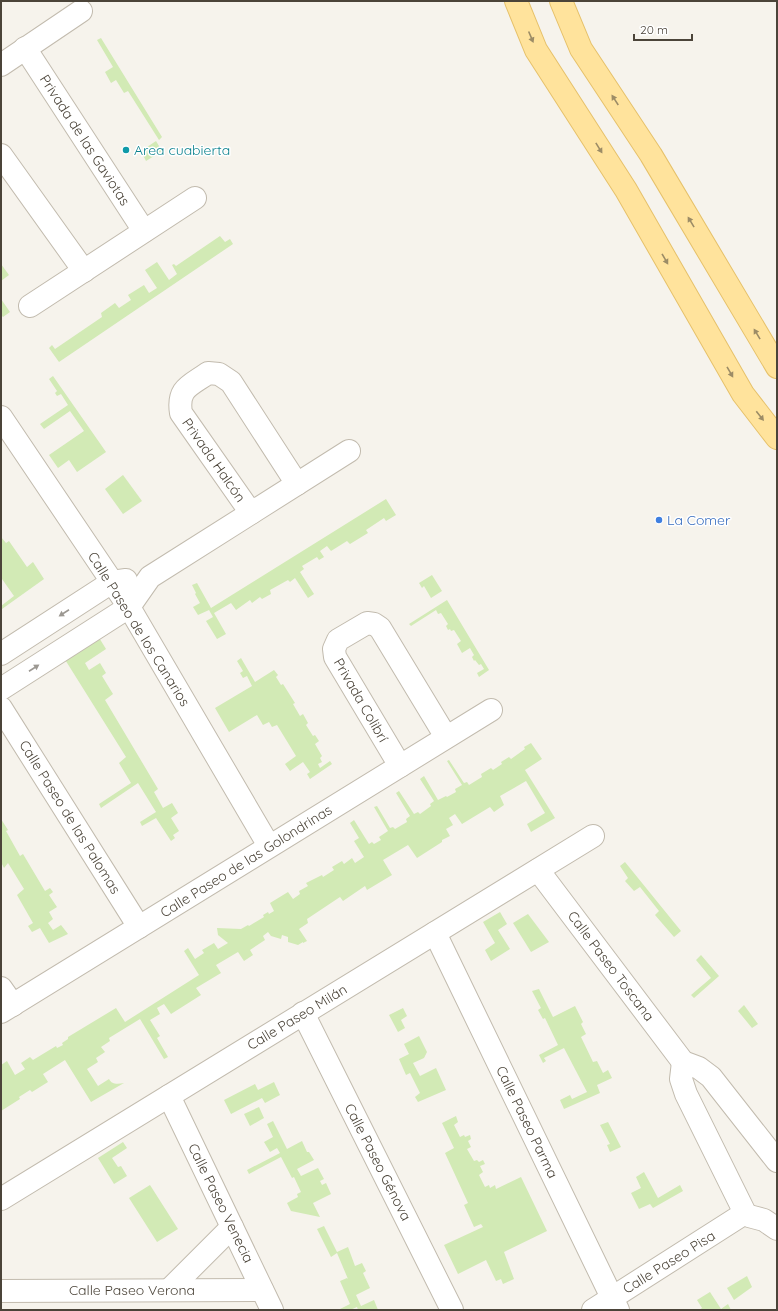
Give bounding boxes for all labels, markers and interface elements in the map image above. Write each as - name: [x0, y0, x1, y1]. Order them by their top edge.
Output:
- scale bar: [634, 16, 692, 42]
- text: 20 m: [640, 22, 668, 37]
- one-way arrow: [528, 31, 534, 42]
- street label: Privada de las Gaviotas: [36, 71, 134, 209]
- one-way arrow: [611, 95, 619, 105]
- place label: Area cuabierta: [134, 141, 230, 159]
- one-way arrow: [595, 143, 603, 153]
- marker: Area cuabierta: [121, 145, 131, 155]
- one-way arrow: [687, 216, 694, 228]
- one-way arrow: [662, 253, 669, 265]
- one-way arrow: [754, 328, 761, 340]
- one-way arrow: [727, 366, 734, 378]
- one-way arrow: [755, 411, 764, 422]
- street label: Privada Halcón: [178, 414, 250, 506]
- place label: La Comer: [667, 511, 731, 529]
- marker: La Comer: [654, 515, 664, 525]
- street label: Calle Paseo de los Canarios: [84, 548, 194, 710]
- one-way arrow: [59, 609, 69, 617]
- street label: Privada Colibrí: [330, 655, 392, 745]
- one-way arrow: [29, 664, 39, 672]
- street label: Calle Paseo de las Palomas: [15, 737, 125, 897]
- street label: Calle Paseo de las Golondrinas: [157, 801, 335, 921]
- street label: Calle Paseo Toscana: [564, 907, 658, 1025]
- street label: Calle Paseo Milán: [244, 980, 350, 1054]
- street label: Calle Paseo Parma: [492, 1063, 562, 1181]
- street label: Calle Paseo Génova: [341, 1100, 415, 1224]
- street label: Calle Paseo Venecia: [184, 1140, 258, 1266]
- street label: Calle Paseo Pisa: [619, 1226, 719, 1298]
- street label: Calle Paseo Verona: [69, 1281, 195, 1299]

